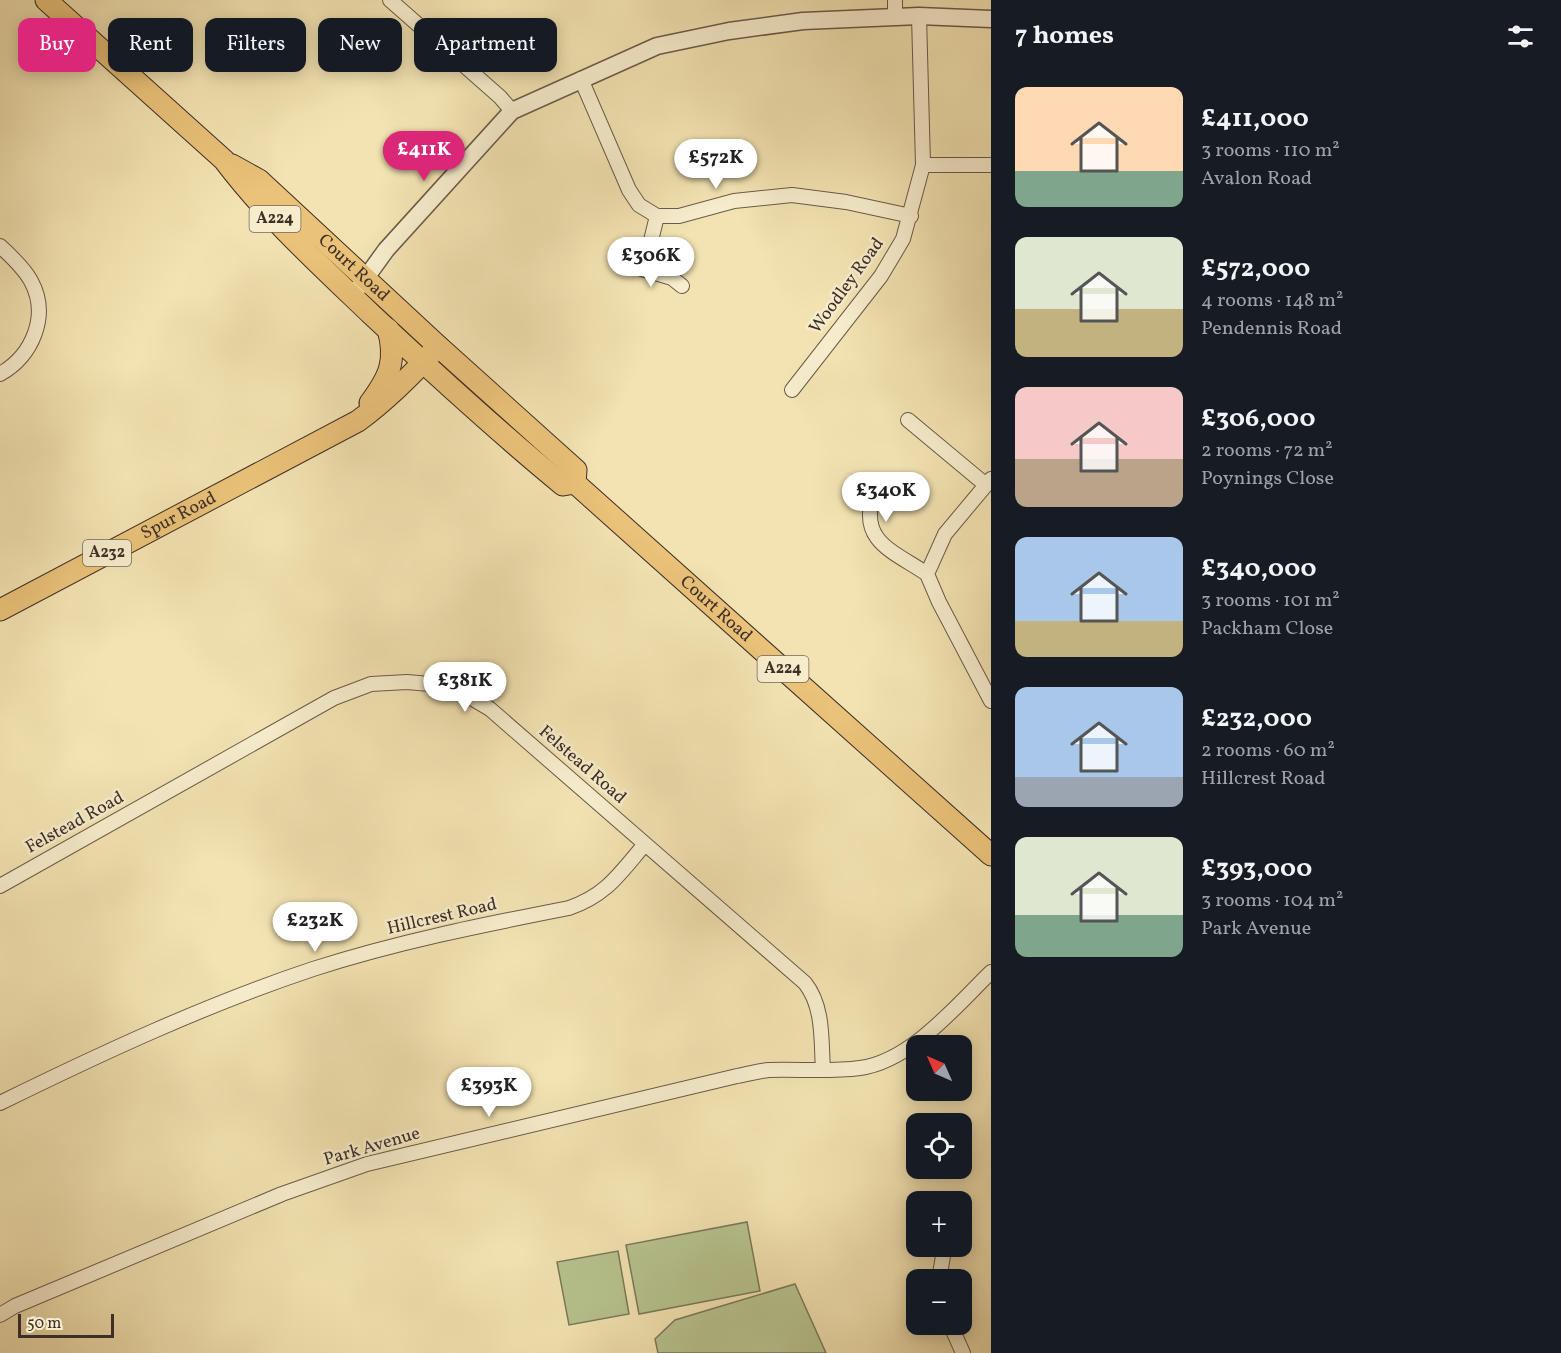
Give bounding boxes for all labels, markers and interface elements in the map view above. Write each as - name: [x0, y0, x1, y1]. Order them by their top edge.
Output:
- chip: Buy: [18, 18, 96, 72]
- chip: Rent: [108, 18, 193, 72]
- chip: Filters: [205, 18, 306, 72]
- chip: New: [318, 18, 402, 72]
- chip: Apartment: [414, 18, 557, 72]
- text: 7 homes: [1015, 18, 1114, 54]
- icon: filters: [1504, 20, 1537, 53]
- text: £411,000: [1201, 101, 1309, 137]
- icon: home: [1063, 111, 1135, 183]
- pin: £411K: [382, 131, 466, 182]
- text: £411K: [397, 136, 451, 164]
- text: 3 rooms · 110 m²: [1201, 137, 1340, 165]
- pin: £572K: [674, 139, 758, 190]
- text: £572K: [688, 144, 744, 172]
- text: Avalon Road: [1201, 165, 1312, 193]
- road number: A224: [250, 206, 300, 232]
- street label: Court Road: [312, 228, 395, 307]
- street label: Woodley Road: [804, 233, 890, 339]
- pin: £306K: [609, 237, 693, 288]
- text: £306K: [621, 242, 681, 270]
- text: £572,000: [1201, 251, 1310, 287]
- icon: home: [1063, 261, 1135, 333]
- text: 4 rooms · 148 m²: [1201, 287, 1343, 315]
- text: Pendennis Road: [1201, 315, 1342, 343]
- text: £306,000: [1201, 401, 1315, 437]
- icon: home: [1063, 411, 1135, 483]
- text: 2 rooms · 72 m²: [1201, 437, 1333, 465]
- text: Poynings Close: [1201, 465, 1334, 493]
- pin: £340K: [844, 472, 928, 523]
- text: £340K: [856, 477, 916, 505]
- street label: Spur Road: [136, 485, 221, 546]
- road number: A232: [83, 540, 131, 566]
- text: £340,000: [1201, 551, 1317, 587]
- icon: home: [1063, 561, 1135, 633]
- street label: Court Road: [674, 570, 758, 648]
- text: 3 rooms · 101 m²: [1201, 587, 1340, 615]
- text: Packham Close: [1201, 615, 1333, 643]
- road number: A224: [758, 656, 808, 682]
- pin: £381K: [423, 662, 507, 713]
- text: £381K: [437, 667, 493, 695]
- text: £232,000: [1201, 701, 1312, 737]
- icon: home: [1063, 711, 1135, 783]
- street label: Felstead Road: [533, 720, 631, 810]
- text: 2 rooms · 60 m²: [1201, 737, 1335, 765]
- text: Hillcrest Road: [1201, 765, 1326, 793]
- street label: Felstead Road: [21, 786, 129, 860]
- text: £393,000: [1201, 851, 1312, 887]
- icon: home: [1063, 861, 1135, 933]
- text: 3 rooms · 104 m²: [1201, 887, 1343, 915]
- street label: Hillcrest Road: [385, 892, 499, 942]
- pin: £232K: [273, 902, 357, 953]
- text: £232K: [287, 907, 343, 935]
- text: Park Avenue: [1201, 915, 1311, 943]
- north arrow: [906, 1035, 972, 1101]
- map controls: [906, 1035, 972, 1335]
- pin: £393K: [447, 1067, 531, 1118]
- text: £393K: [461, 1072, 517, 1100]
- button: locate: [906, 1113, 972, 1179]
- street label: Park Avenue: [321, 1121, 423, 1173]
- button: +: [906, 1191, 972, 1257]
- button: −: [906, 1269, 972, 1335]
- scale bar: [18, 1311, 114, 1338]
- text: 50 m: [27, 1313, 61, 1335]

